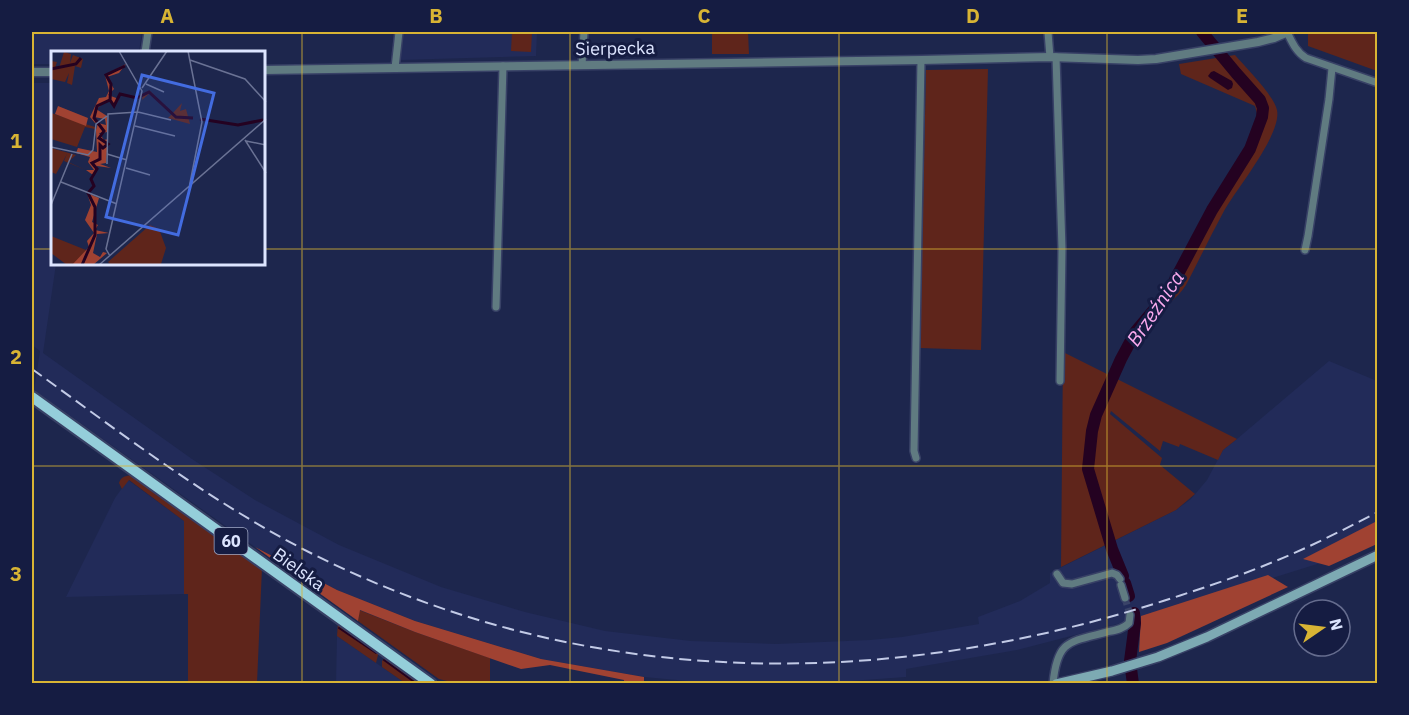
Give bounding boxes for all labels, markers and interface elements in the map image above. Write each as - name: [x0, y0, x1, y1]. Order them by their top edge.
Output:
- text: A: [160, 2, 174, 29]
- text: B: [429, 2, 443, 29]
- text: C: [697, 2, 711, 29]
- text: D: [966, 2, 980, 29]
- text: E: [1236, 2, 1248, 29]
- street label: Sierpecka: [575, 36, 655, 60]
- inset map: [51, 51, 266, 266]
- text: 1: [10, 127, 22, 154]
- water label: Brzeźnica: [1120, 265, 1190, 351]
- text: 2: [10, 343, 22, 370]
- road number: 60: [214, 528, 248, 554]
- street label: Bielska: [268, 542, 330, 596]
- text: 3: [10, 560, 22, 587]
- north arrow: [1292, 598, 1352, 658]
- text: N: [1325, 616, 1348, 632]

